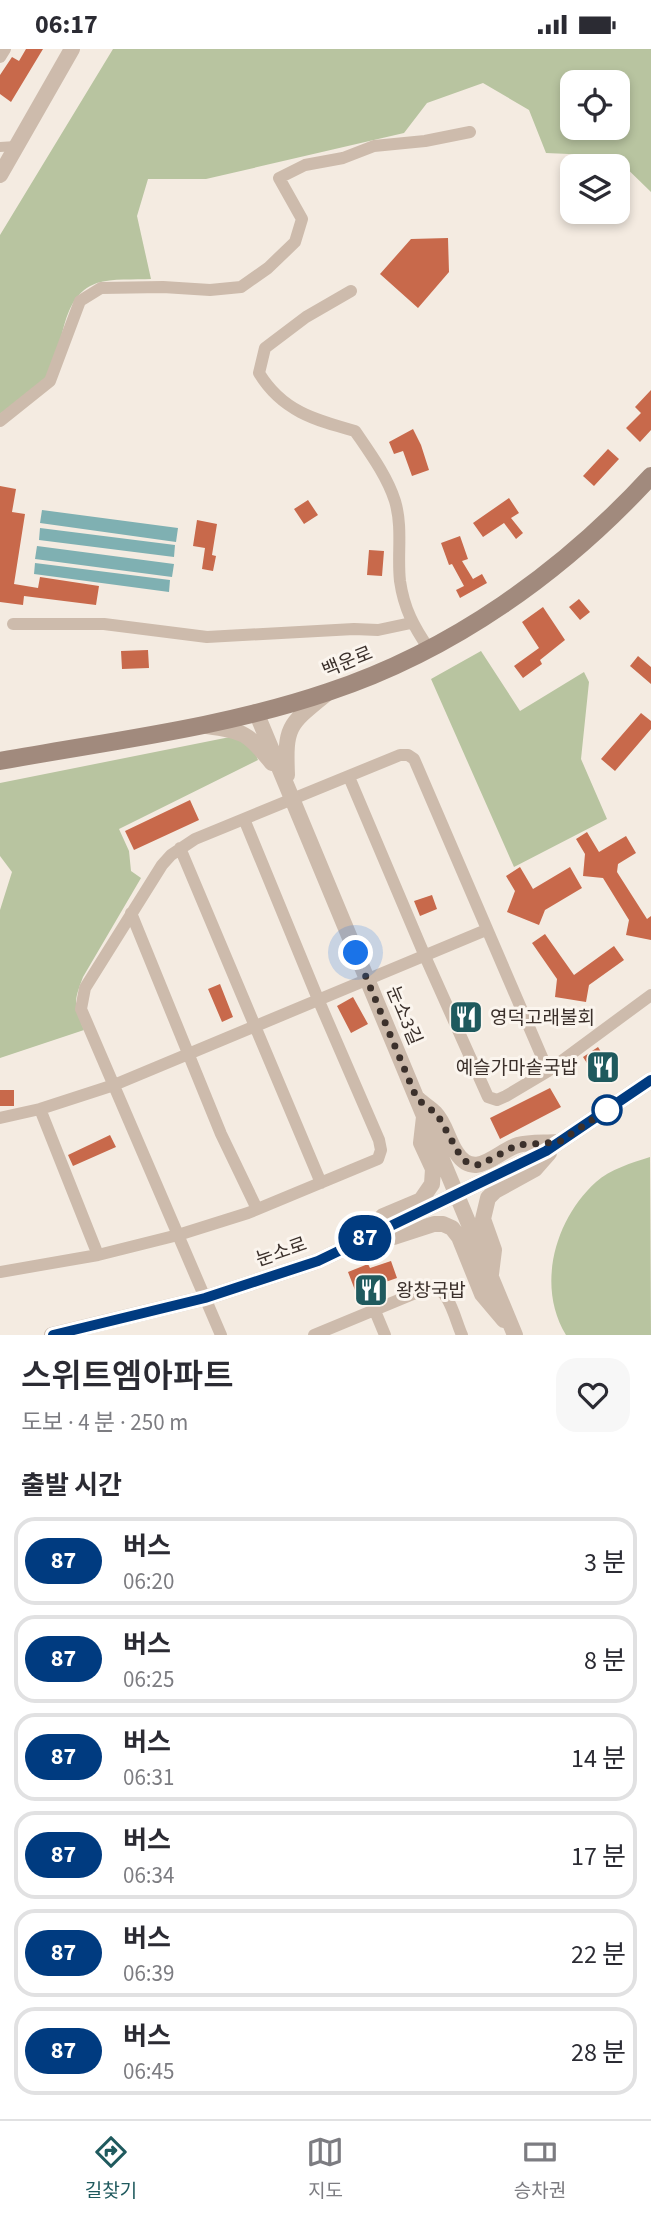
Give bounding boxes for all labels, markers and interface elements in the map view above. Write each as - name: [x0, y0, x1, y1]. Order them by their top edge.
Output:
- text: 06:17: [35, 6, 98, 43]
- map controls: [560, 70, 630, 224]
- button: locate: [560, 70, 630, 140]
- button: layers: [560, 154, 630, 224]
- street label: 백운로: [318, 640, 377, 685]
- your location: [338, 935, 373, 970]
- street label: 눈소3길: [379, 982, 428, 1049]
- restaurant icon: 영덕고래불회: [447, 998, 485, 1036]
- place label: 영덕고래불회: [490, 1005, 595, 1032]
- restaurant icon: 예슬가마솥국밥: [584, 1048, 622, 1086]
- place label: 예슬가마솥국밥: [456, 1055, 578, 1082]
- unlabelled marker: [592, 1095, 622, 1125]
- line badge: 87: [334, 1215, 396, 1261]
- text: 87: [352, 1220, 378, 1255]
- street label: 눈소로: [252, 1231, 311, 1274]
- restaurant icon: 왕창국밥: [352, 1271, 390, 1309]
- place label: 왕창국밥: [396, 1278, 466, 1305]
- text: 스위트엠아파트: [21, 1353, 234, 1400]
- button: heart: [556, 1358, 630, 1432]
- text: 도보 · 4 분 · 250 m: [21, 1406, 188, 1439]
- text: 출발 시간: [21, 1467, 122, 1504]
- text: 버스: [123, 1528, 171, 1565]
- text: 87: [51, 1543, 76, 1578]
- text: 3 분: [584, 1544, 626, 1581]
- text: 06:20: [123, 1565, 174, 1598]
- text: 버스: [123, 1626, 171, 1663]
- text: 87: [51, 1641, 76, 1676]
- text: 8 분: [584, 1642, 626, 1679]
- text: 06:25: [123, 1663, 174, 1696]
- text: 버스: [123, 1724, 171, 1761]
- text: 87: [51, 1739, 76, 1774]
- text: 14 분: [571, 1740, 626, 1777]
- text: 06:31: [123, 1761, 174, 1794]
- text: 버스: [123, 1822, 171, 1859]
- text: 87: [51, 1837, 76, 1872]
- text: 17 분: [571, 1838, 626, 1875]
- text: 06:34: [123, 1859, 174, 1892]
- text: 버스: [123, 1920, 171, 1957]
- text: 87: [51, 1935, 76, 1970]
- text: 22 분: [571, 1936, 626, 1973]
- text: 06:39: [123, 1957, 174, 1990]
- text: 버스: [123, 2018, 171, 2055]
- text: 87: [51, 2033, 76, 2068]
- text: 28 분: [571, 2034, 626, 2071]
- text: 06:45: [123, 2055, 174, 2088]
- tab: 길찾기: [85, 2133, 137, 2205]
- tab: 지도: [306, 2133, 344, 2205]
- tab: 승차권: [514, 2133, 566, 2205]

